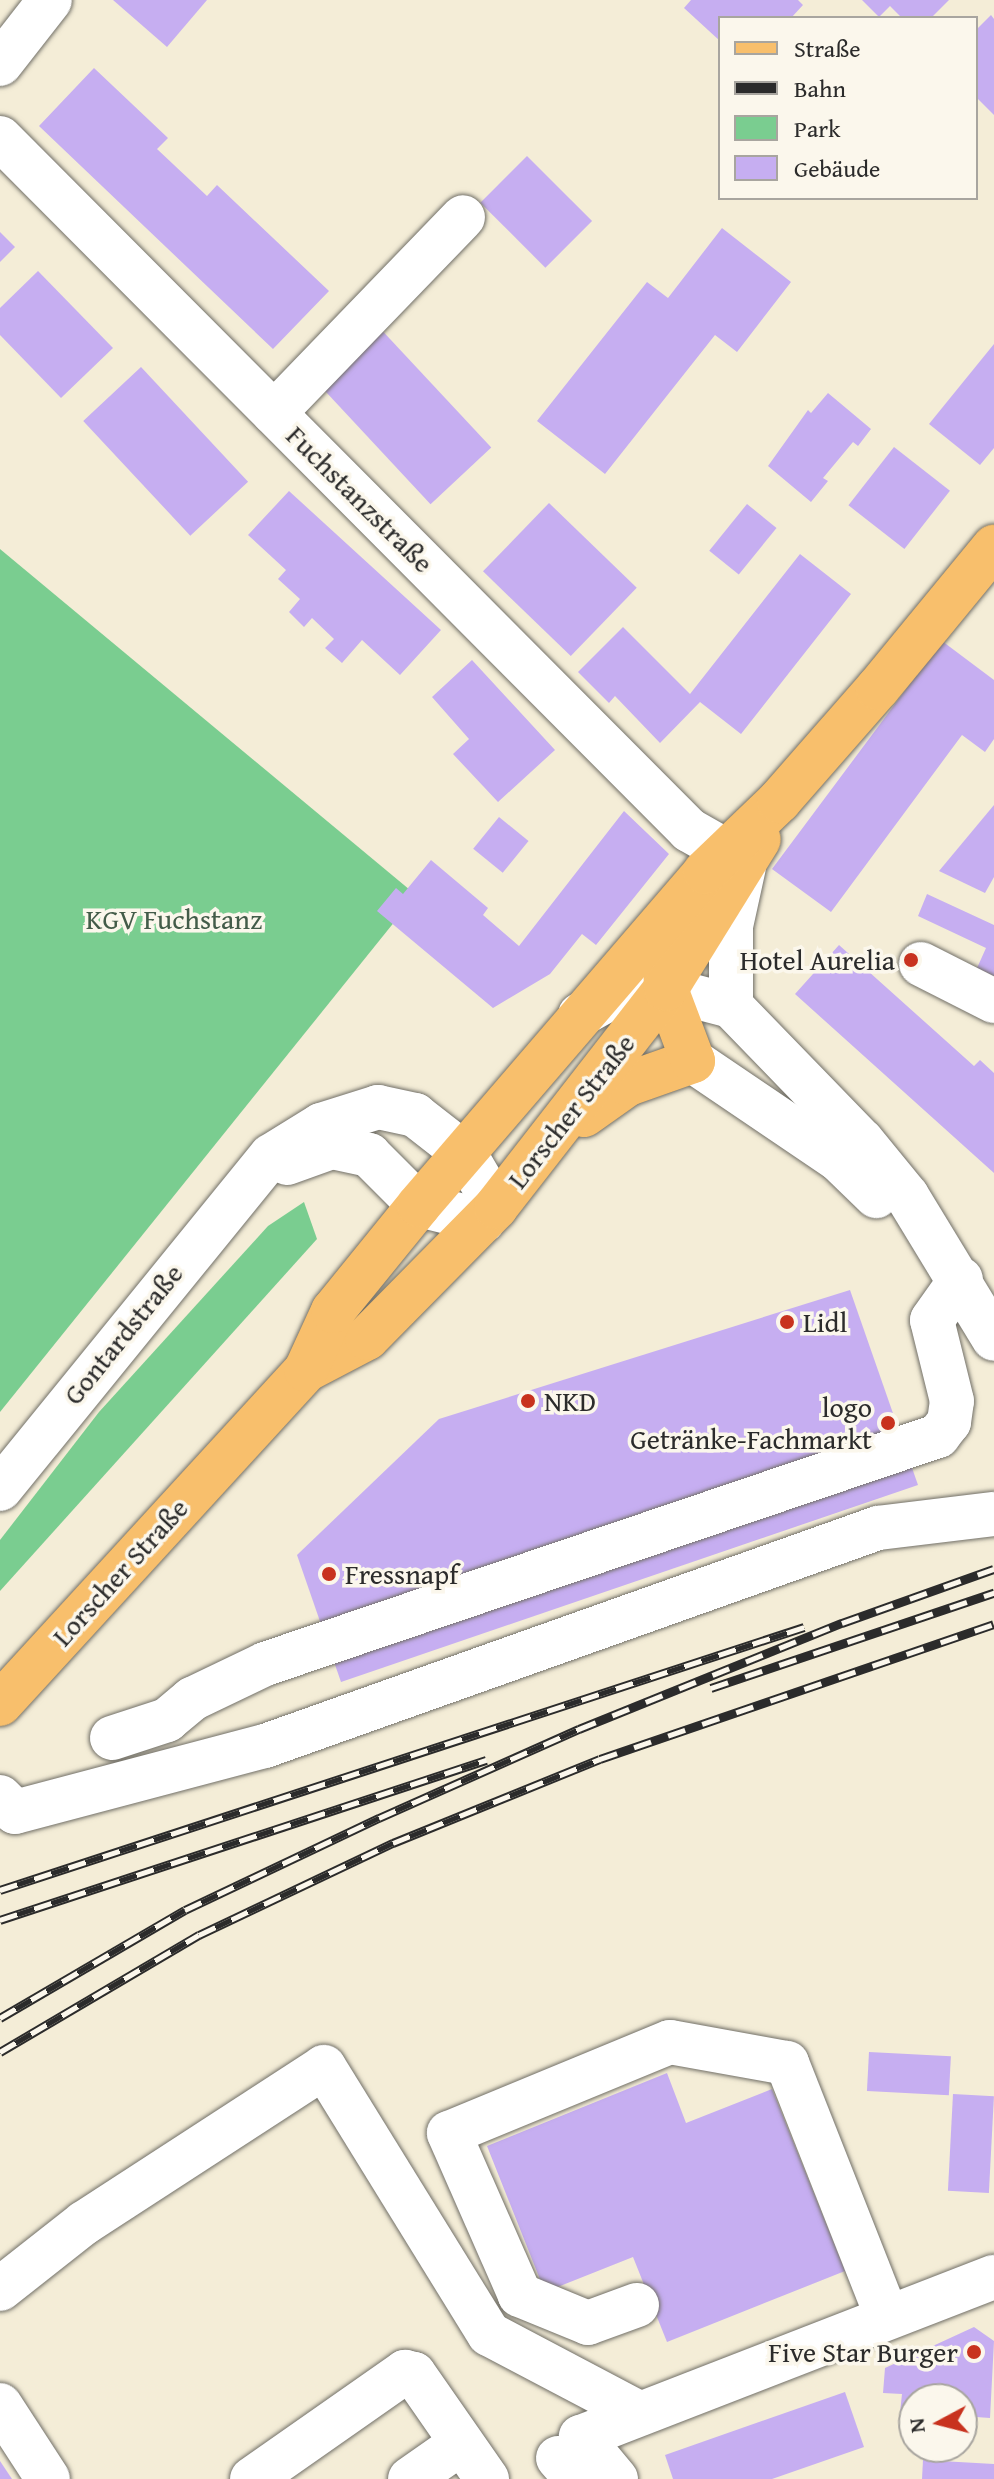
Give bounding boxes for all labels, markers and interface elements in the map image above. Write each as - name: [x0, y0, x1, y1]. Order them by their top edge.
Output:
- legend: [718, 16, 978, 200]
- text: Straße: [794, 31, 861, 66]
- text: Bahn: [794, 71, 846, 106]
- text: Park: [794, 111, 840, 146]
- text: Gebäude: [794, 151, 880, 186]
- street label: Fuchstanzstraße: [280, 419, 440, 579]
- park label: KGV Fuchstanz: [86, 902, 262, 936]
- place label: Hotel Aurelia: [740, 943, 895, 977]
- marker: Hotel Aurelia: [902, 951, 920, 969]
- street label: Lorscher Straße: [500, 1027, 642, 1195]
- street label: Gontardstraße: [56, 1257, 190, 1411]
- place label: Lidl: [803, 1305, 847, 1339]
- marker: Lidl: [778, 1313, 796, 1331]
- place label: NKD: [544, 1384, 596, 1418]
- place label: logo Getränke-Fachmarkt: [630, 1390, 872, 1456]
- marker: NKD: [519, 1392, 537, 1410]
- marker: logo Getränke-Fachmarkt: [879, 1414, 897, 1432]
- street label: Lorscher Straße: [45, 1491, 195, 1653]
- place label: Fressnapf: [345, 1557, 458, 1591]
- marker: Fressnapf: [320, 1565, 338, 1583]
- place label: Five Star Burger: [768, 2335, 958, 2369]
- marker: Five Star Burger: [965, 2343, 983, 2361]
- north arrow: [898, 2383, 978, 2463]
- text: N: [899, 2416, 933, 2435]

